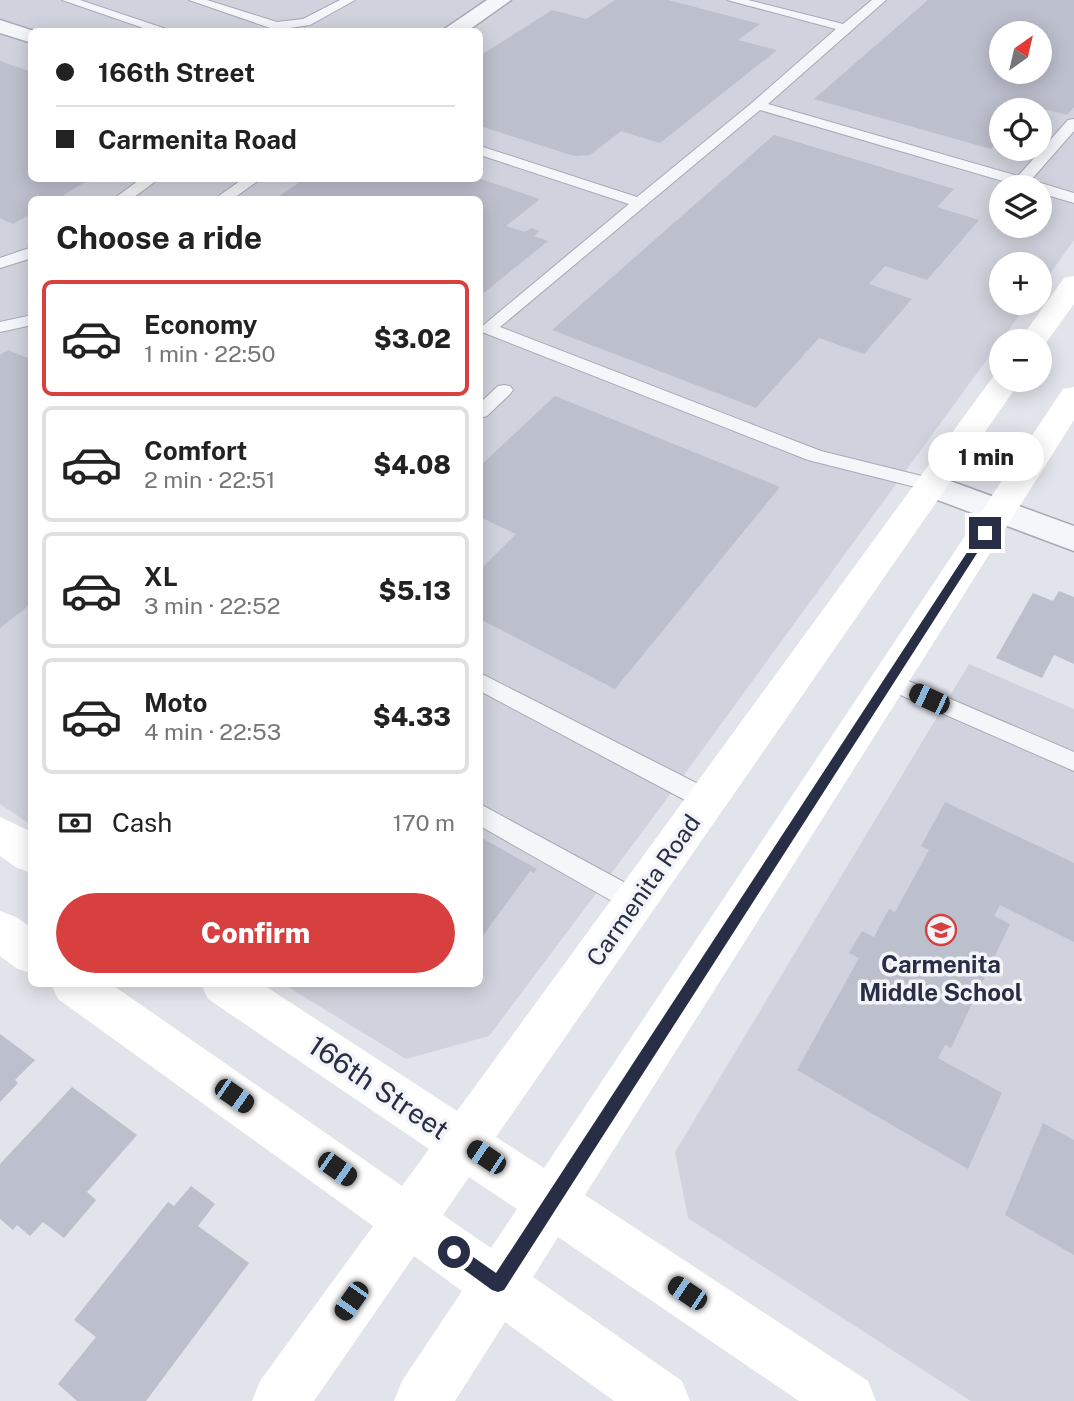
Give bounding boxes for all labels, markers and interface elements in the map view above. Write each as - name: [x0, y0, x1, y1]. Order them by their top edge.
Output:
- north arrow: [989, 21, 1052, 84]
- map controls: [989, 21, 1052, 392]
- text: 166th Street: [98, 57, 255, 88]
- button: locate: [989, 98, 1052, 161]
- text: Carmenita Road: [98, 124, 297, 155]
- button: layers: [989, 175, 1052, 238]
- text: Choose a ride: [56, 219, 262, 256]
- button: +: [989, 252, 1052, 315]
- icon: car: [60, 307, 123, 370]
- text: Economy: [144, 309, 257, 340]
- text: $3.02: [374, 323, 451, 354]
- button: −: [989, 329, 1052, 392]
- text: 1 min · 22:50: [144, 340, 276, 367]
- callout: 1 min: [927, 432, 1043, 480]
- icon: car: [60, 433, 123, 496]
- text: Comfort: [144, 435, 247, 466]
- text: 1 min: [958, 443, 1014, 470]
- text: $4.08: [373, 449, 451, 480]
- text: 2 min · 22:51: [144, 466, 275, 493]
- route end: [969, 517, 1001, 549]
- icon: car: [60, 559, 123, 622]
- text: XL: [144, 561, 178, 592]
- text: $5.13: [378, 575, 451, 606]
- text: 3 min · 22:52: [144, 592, 280, 619]
- car: [906, 681, 953, 717]
- icon: car: [60, 685, 123, 748]
- text: Moto: [144, 687, 207, 718]
- text: $4.33: [373, 701, 451, 732]
- text: 4 min · 22:53: [144, 718, 281, 745]
- icon: cash: [56, 804, 94, 842]
- text: Cash: [112, 807, 172, 838]
- text: 170 m: [393, 809, 455, 836]
- street label: Carmenita Road: [580, 809, 706, 971]
- button: Confirm: [56, 893, 455, 973]
- school or university icon: Carmenita Middle School: [924, 913, 958, 947]
- place label: Carmenita Middle School: [859, 950, 1023, 1006]
- street label: 166th Street: [303, 1028, 455, 1146]
- car: [211, 1075, 258, 1117]
- car: [463, 1137, 510, 1177]
- car: [314, 1148, 361, 1190]
- route start: [438, 1236, 470, 1268]
- car: [664, 1273, 711, 1313]
- car: [331, 1278, 372, 1324]

